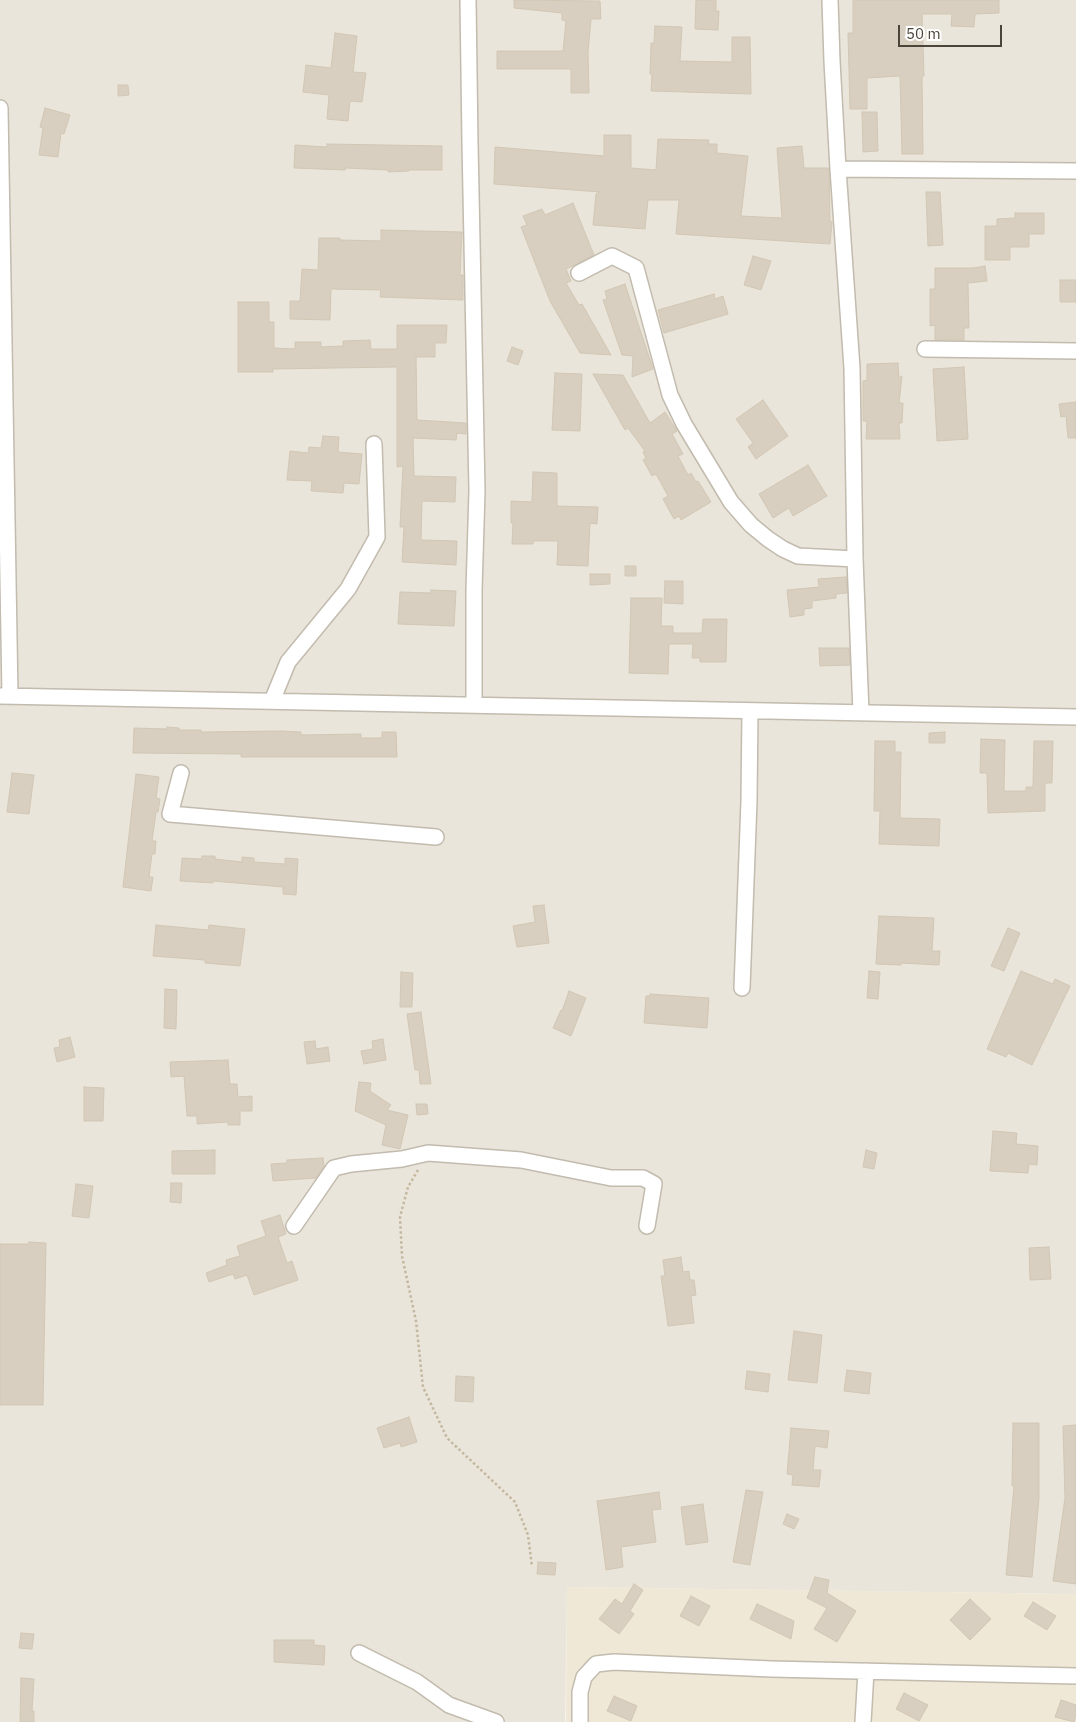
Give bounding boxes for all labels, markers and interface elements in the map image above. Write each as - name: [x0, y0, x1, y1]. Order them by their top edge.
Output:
- scale bar: [901, 15, 1005, 47]
- text: 50 m: [906, 24, 941, 43]

